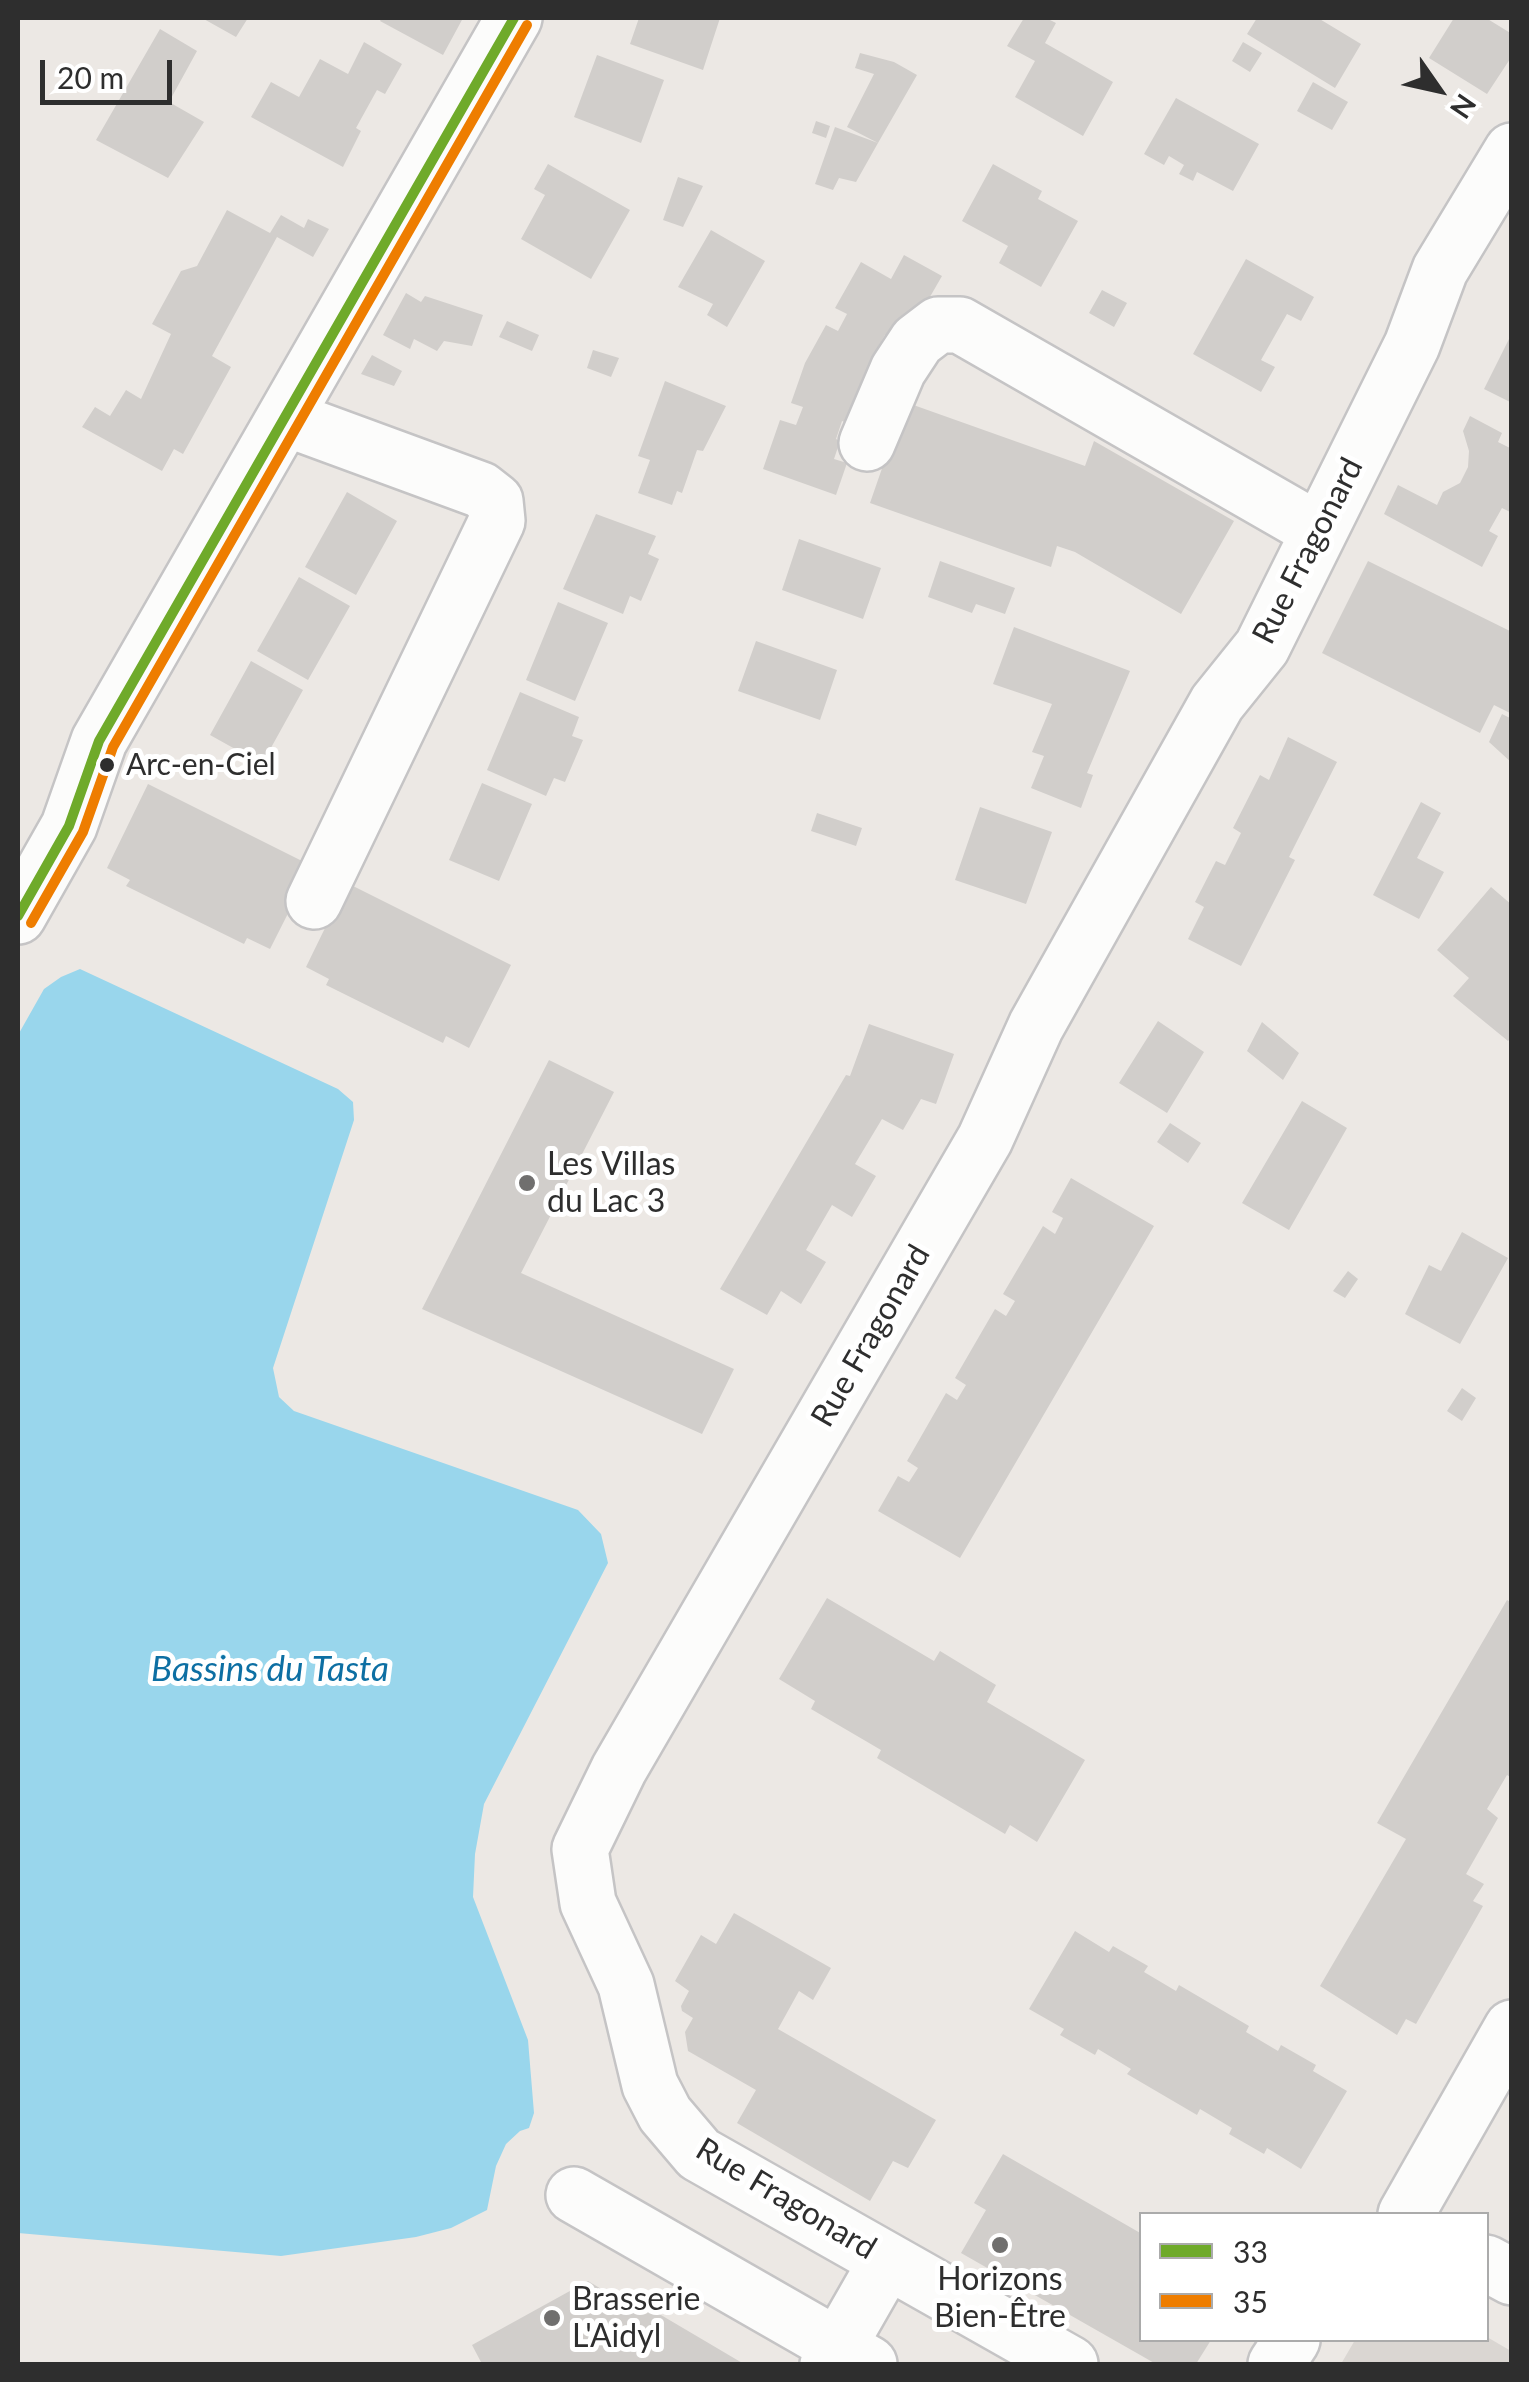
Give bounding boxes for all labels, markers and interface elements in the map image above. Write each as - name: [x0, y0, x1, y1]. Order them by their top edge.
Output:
- scale bar: [45, 40, 178, 102]
- north arrow: [1389, 40, 1489, 140]
- text: 20 m: [57, 59, 124, 95]
- text: N: [1444, 88, 1484, 125]
- street label: Rue Fragonard: [1245, 452, 1371, 650]
- place label: Arc-en-Ciel: [126, 747, 276, 783]
- marker: Arc-en-Ciel: [97, 755, 117, 775]
- place label: Les Villas du Lac 3: [547, 1146, 675, 1221]
- marker: Les Villas du Lac 3: [516, 1172, 538, 1194]
- street label: Rue Fragonard: [803, 1238, 939, 1434]
- water label: Bassins du Tasta: [151, 1649, 389, 1691]
- street label: Rue Fragonard: [689, 2130, 883, 2268]
- legend: [1139, 2212, 1489, 2342]
- text: 33: [1233, 2233, 1268, 2269]
- marker: Horizons Bien-Être: [989, 2234, 1011, 2256]
- place label: Horizons Bien-Être: [934, 2261, 1066, 2336]
- place label: Brasserie L'Aidyl: [572, 2281, 700, 2356]
- text: 35: [1233, 2283, 1268, 2319]
- marker: Brasserie L'Aidyl: [541, 2307, 563, 2329]

